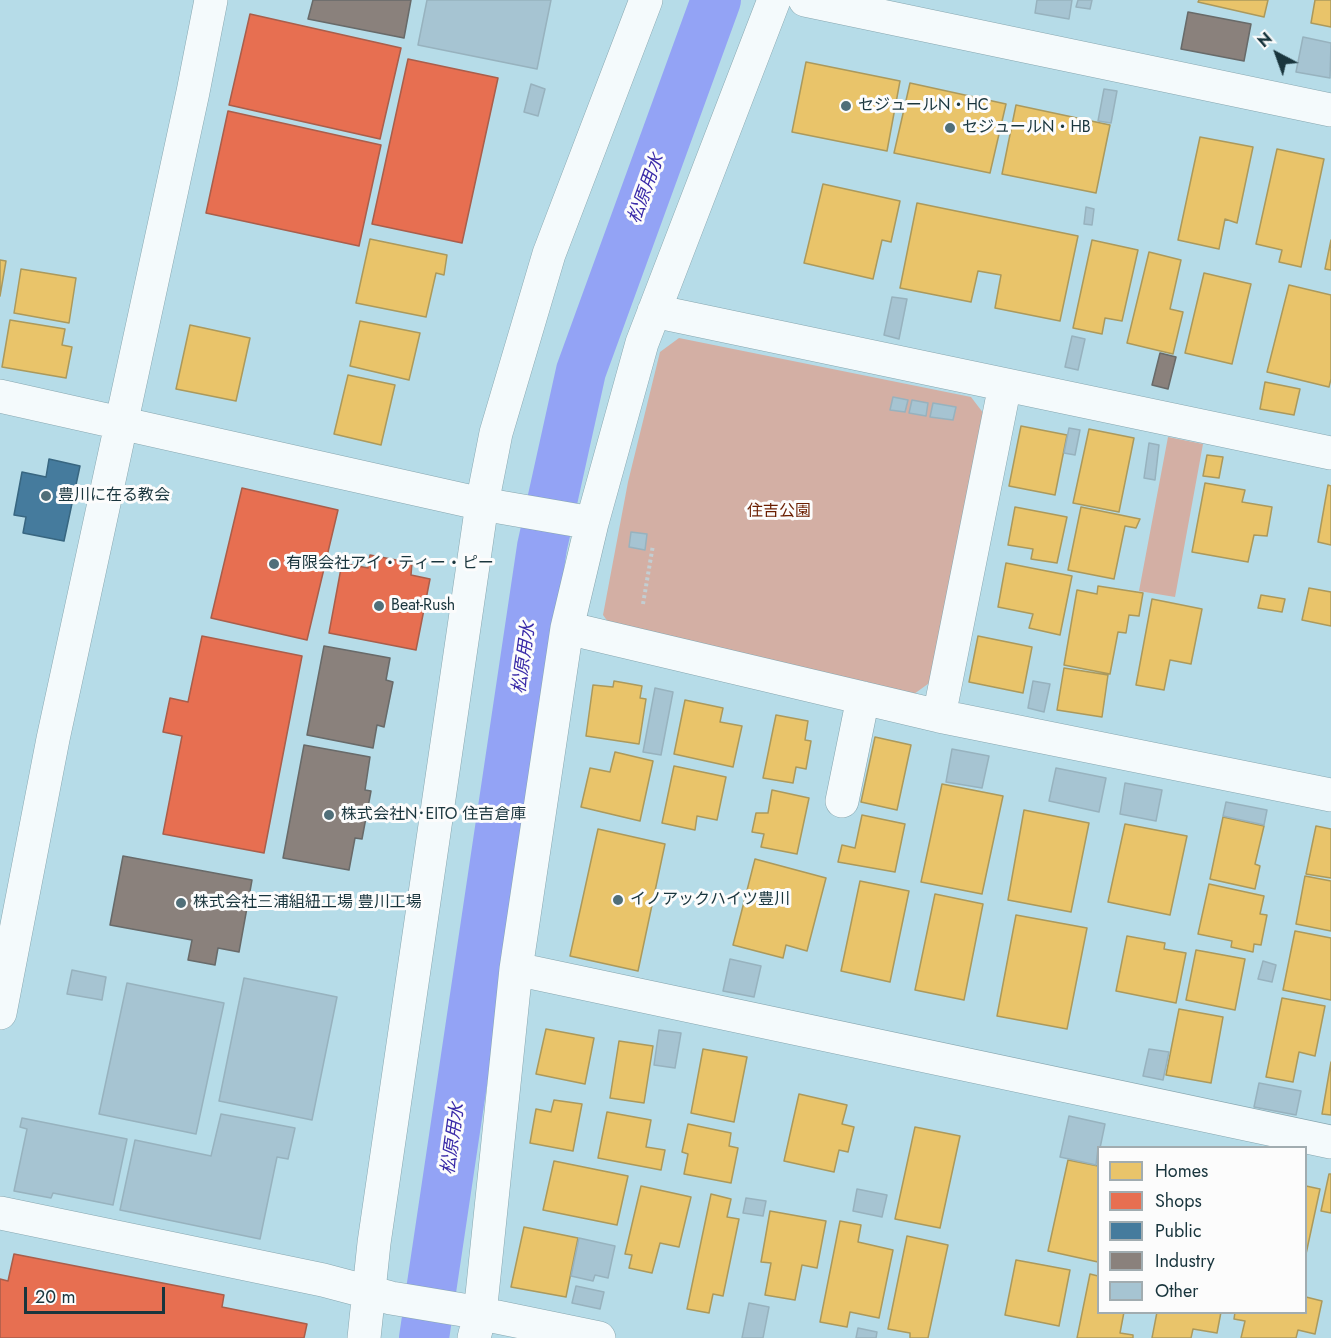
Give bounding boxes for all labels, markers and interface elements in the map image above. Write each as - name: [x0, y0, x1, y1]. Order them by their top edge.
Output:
- north arrow: [1247, 24, 1307, 84]
- text: N: [1253, 27, 1277, 53]
- place label: セジュールN・HC: [858, 96, 989, 116]
- marker: セジュールN・HC: [839, 99, 853, 113]
- place label: セジュールN・HB: [962, 118, 1091, 138]
- marker: セジュールN・HB: [943, 121, 957, 135]
- water label: 松原用水: [625, 151, 669, 227]
- place label: 豊川に在る教会: [58, 486, 170, 506]
- marker: 豊川に在る教会: [39, 489, 53, 503]
- park label: 住吉公園: [747, 502, 811, 522]
- place label: 有限会社アイ・ティー・ピー: [286, 554, 494, 574]
- marker: 有限会社アイ・ティー・ピー: [267, 557, 281, 571]
- place label: Beat-Rush: [391, 596, 455, 616]
- marker: Beat-Rush: [372, 599, 386, 613]
- water label: 松原用水: [509, 621, 541, 695]
- place label: 株式会社N･EITO 住吉倉庫: [341, 805, 526, 825]
- marker: 株式会社N･EITO 住吉倉庫: [322, 808, 336, 822]
- place label: イノアックハイツ豊川: [630, 890, 790, 910]
- place label: 株式会社三浦組紐工場 豊川工場: [193, 893, 422, 913]
- marker: イノアックハイツ豊川: [611, 893, 625, 907]
- marker: 株式会社三浦組紐工場 豊川工場: [174, 896, 188, 910]
- water label: 松原用水: [438, 1102, 470, 1176]
- legend: [1097, 1146, 1307, 1314]
- text: Homes: [1155, 1158, 1208, 1184]
- text: Shops: [1155, 1188, 1202, 1214]
- text: Public: [1155, 1218, 1202, 1244]
- text: Industry: [1155, 1248, 1215, 1274]
- scale bar: [27, 1275, 168, 1313]
- text: Other: [1155, 1278, 1198, 1304]
- text: 20 m: [35, 1284, 75, 1310]

